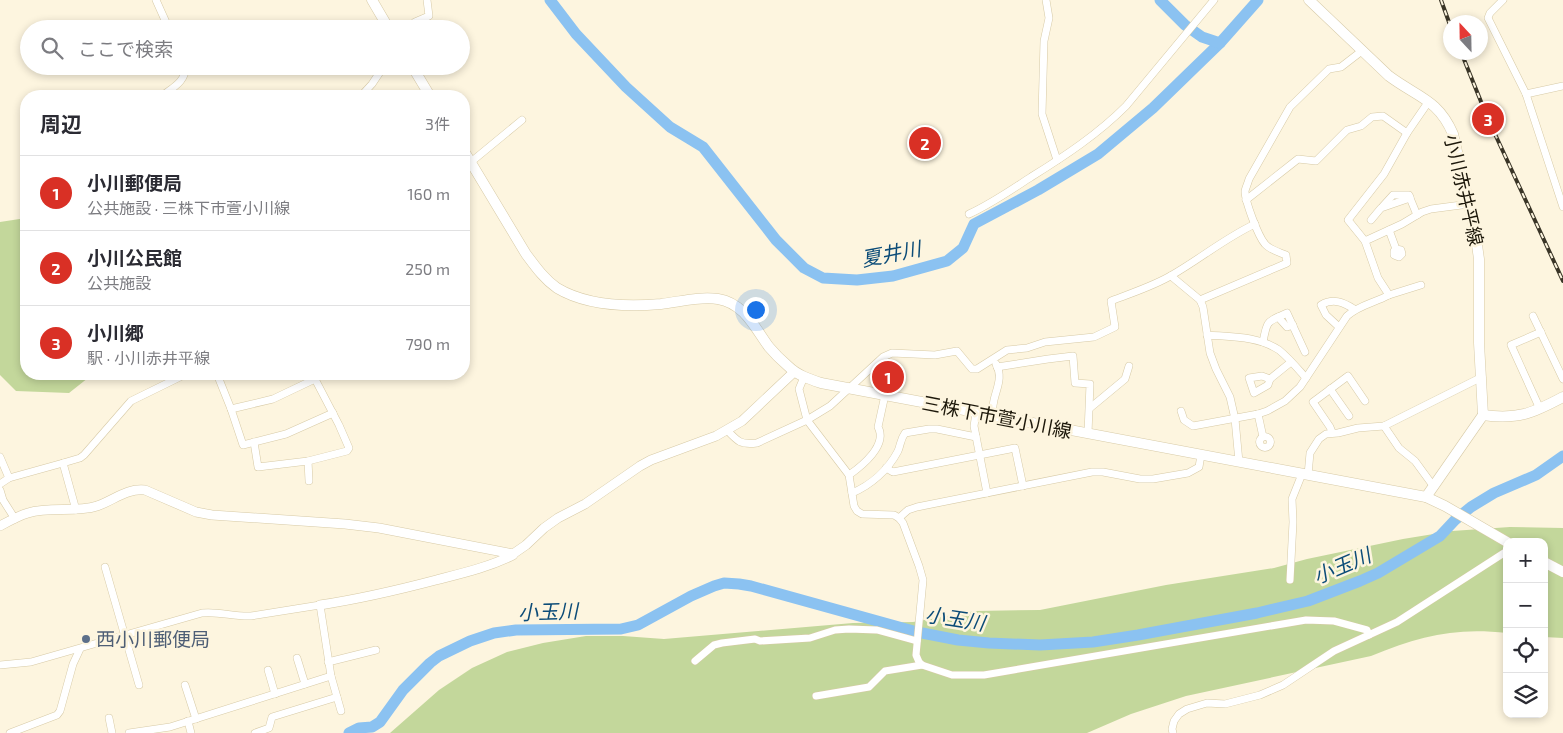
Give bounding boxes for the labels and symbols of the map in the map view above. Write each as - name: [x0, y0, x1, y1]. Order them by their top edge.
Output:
- north arrow: [1443, 15, 1488, 60]
- pin: 3: [1472, 100, 1504, 138]
- pin: 2: [909, 124, 941, 162]
- street label: 小川赤井平線: [1440, 132, 1489, 248]
- water label: 夏井川: [859, 235, 925, 271]
- your location: [743, 297, 769, 323]
- pin: 1: [872, 358, 904, 396]
- street label: 三株下市萱小川線: [920, 391, 1074, 442]
- water label: 小玉川: [1309, 542, 1376, 588]
- water label: 小玉川: [518, 598, 580, 624]
- water label: 小玉川: [924, 601, 989, 635]
- place label: 西小川郵便局: [96, 627, 210, 650]
- marker: 西小川郵便局: [80, 633, 92, 645]

